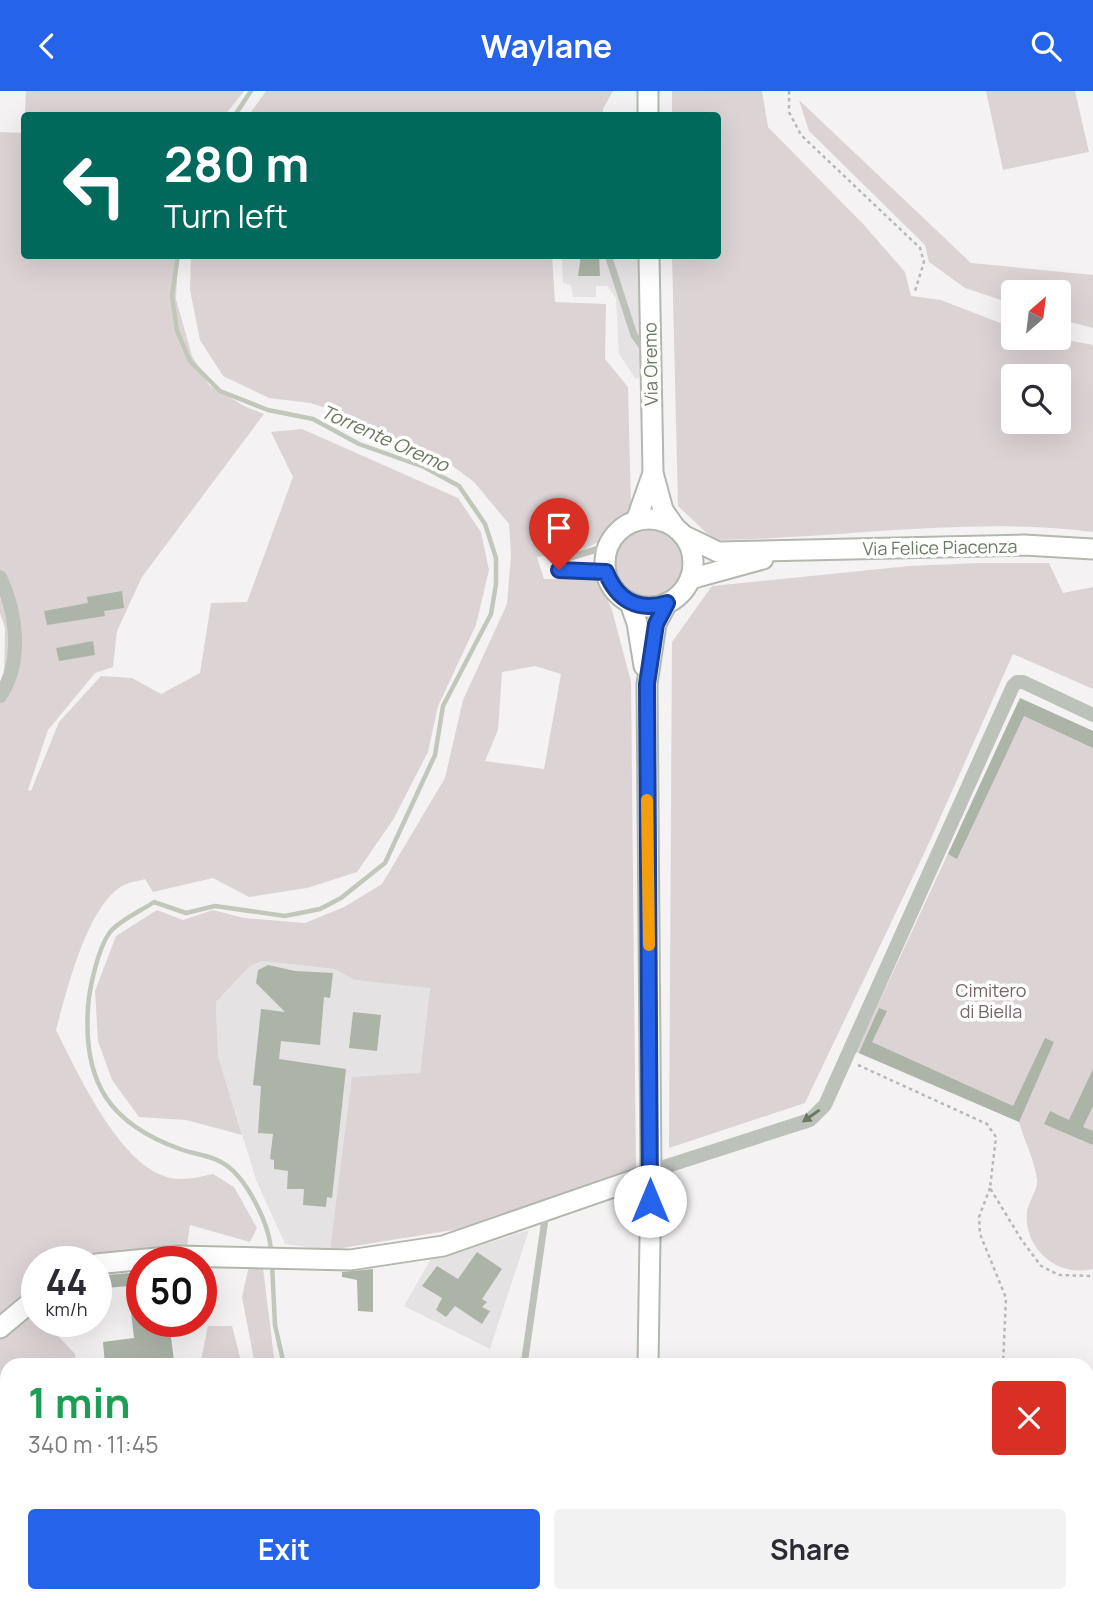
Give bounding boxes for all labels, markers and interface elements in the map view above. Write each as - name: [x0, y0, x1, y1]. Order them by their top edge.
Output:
- text: Waylane: [481, 24, 612, 68]
- icon: back: [28, 27, 66, 65]
- icon: search: [1027, 27, 1065, 65]
- text: 280 m: [164, 130, 309, 197]
- icon: left: [49, 140, 140, 231]
- text: Turn left: [164, 194, 288, 238]
- north arrow: [1001, 280, 1071, 350]
- map controls: [1001, 280, 1071, 434]
- street label: Via Oremo: [637, 322, 663, 406]
- button: search: [1001, 364, 1071, 434]
- water label: Torrente Oremo: [317, 398, 455, 479]
- pin: [529, 498, 589, 570]
- icon: arrive: [540, 509, 578, 547]
- street label: Via Felice Piacenza: [863, 534, 1017, 560]
- park label: Cimitero di Biella: [956, 978, 1026, 1023]
- one-way arrow: [802, 1109, 820, 1123]
- position arrow: [613, 1164, 687, 1238]
- speed limit sign: 50: [126, 1246, 217, 1337]
- text: 44: [45, 1258, 88, 1306]
- text: km/h: [46, 1297, 87, 1321]
- text: 1 min: [28, 1373, 131, 1431]
- button: close: [992, 1381, 1066, 1455]
- text: 340 m · 11:45: [28, 1428, 158, 1460]
- button: Exit: [28, 1509, 540, 1589]
- button: Share: [554, 1509, 1066, 1589]

